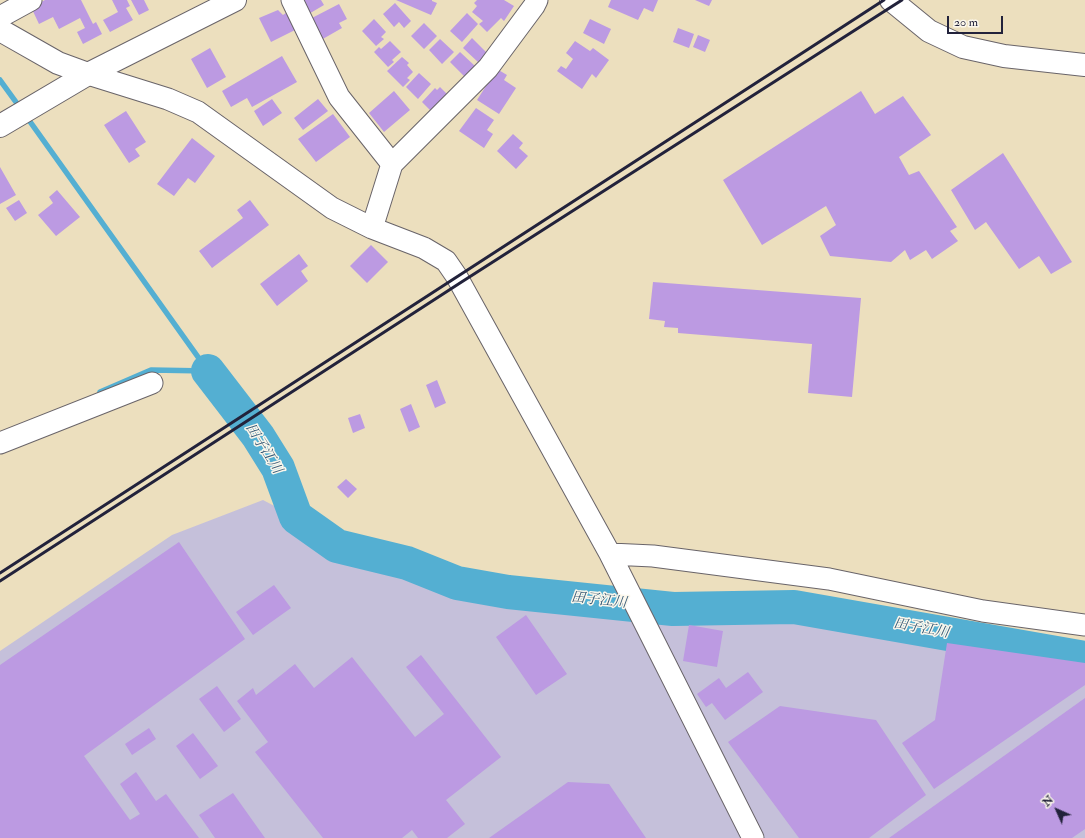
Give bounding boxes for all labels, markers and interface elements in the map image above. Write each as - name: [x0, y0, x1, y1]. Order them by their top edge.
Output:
- scale bar: [949, 8, 1005, 34]
- text: 20 m: [954, 15, 978, 30]
- water label: 田子江川: [241, 421, 285, 477]
- water label: 田子江川: [570, 590, 628, 612]
- water label: 田子江川: [892, 616, 950, 642]
- north arrow: [1037, 790, 1077, 830]
- text: N: [1040, 793, 1056, 809]

